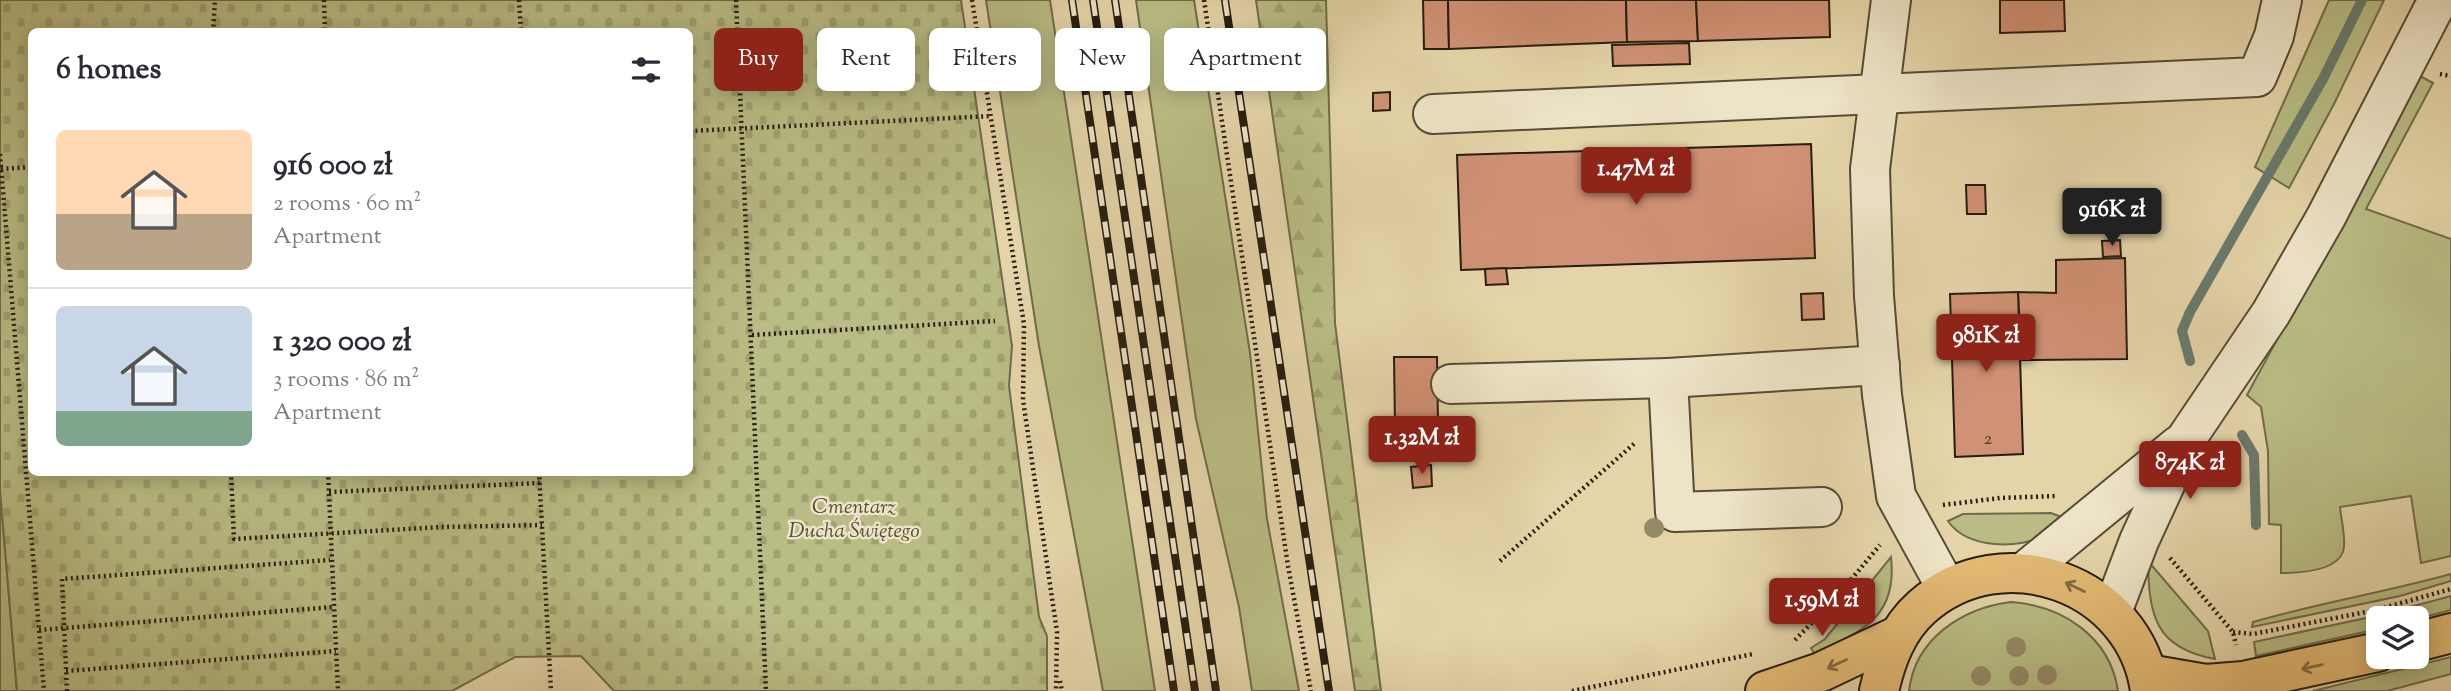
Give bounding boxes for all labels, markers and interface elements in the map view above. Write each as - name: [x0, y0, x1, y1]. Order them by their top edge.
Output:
- chip: Buy: [714, 28, 803, 91]
- chip: Rent: [817, 28, 915, 91]
- chip: Filters: [929, 28, 1041, 91]
- chip: New: [1055, 28, 1150, 91]
- chip: Apartment: [1164, 28, 1326, 91]
- text: 6 homes: [56, 49, 161, 92]
- icon: filters: [627, 51, 665, 89]
- text: 916 000 zł: [273, 145, 393, 188]
- pin: 1.47M zł: [1564, 148, 1708, 207]
- text: 1.47M zł: [1597, 153, 1675, 186]
- icon: home: [112, 158, 196, 242]
- text: 2 rooms · 60 m²: [273, 188, 421, 221]
- pin: 916K zł: [2047, 188, 2177, 248]
- text: 916K zł: [2078, 194, 2146, 227]
- text: Apartment: [273, 221, 382, 254]
- pin: 981K zł: [1921, 314, 2051, 374]
- text: 981K zł: [1952, 320, 2020, 353]
- text: 1 320 000 zł: [273, 321, 412, 364]
- icon: home: [112, 334, 196, 418]
- text: 3 rooms · 86 m²: [273, 364, 419, 397]
- text: Apartment: [273, 397, 382, 430]
- pin: 1.32M zł: [1350, 416, 1494, 476]
- text: 1.32M zł: [1385, 422, 1459, 455]
- house number: 2: [1984, 427, 1993, 453]
- pin: 874K zł: [2125, 442, 2255, 501]
- text: 874K zł: [2155, 447, 2225, 480]
- park label: Cmentarz Ducha Świętego: [788, 493, 920, 547]
- pin: 1.59M zł: [1750, 578, 1894, 638]
- one-way arrow: [2065, 579, 2086, 593]
- text: 1.59M zł: [1785, 584, 1859, 617]
- map controls: [2366, 606, 2429, 669]
- button: layers: [2366, 606, 2429, 669]
- one-way arrow: [1827, 658, 1849, 671]
- one-way arrow: [2301, 660, 2324, 674]

